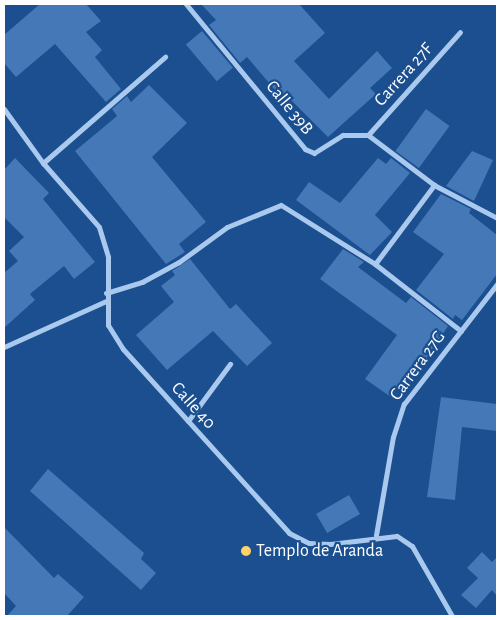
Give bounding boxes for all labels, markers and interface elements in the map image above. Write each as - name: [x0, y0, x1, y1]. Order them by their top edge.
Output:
- street label: Carrera 27F: [370, 39, 438, 111]
- street label: Calle 39B: [261, 77, 317, 139]
- street label: Carrera 27G: [386, 327, 450, 405]
- street label: Calle 40: [166, 378, 220, 434]
- place label: Templo de Aranda: [256, 540, 383, 562]
- marker: Templo de Aranda: [240, 545, 252, 557]

